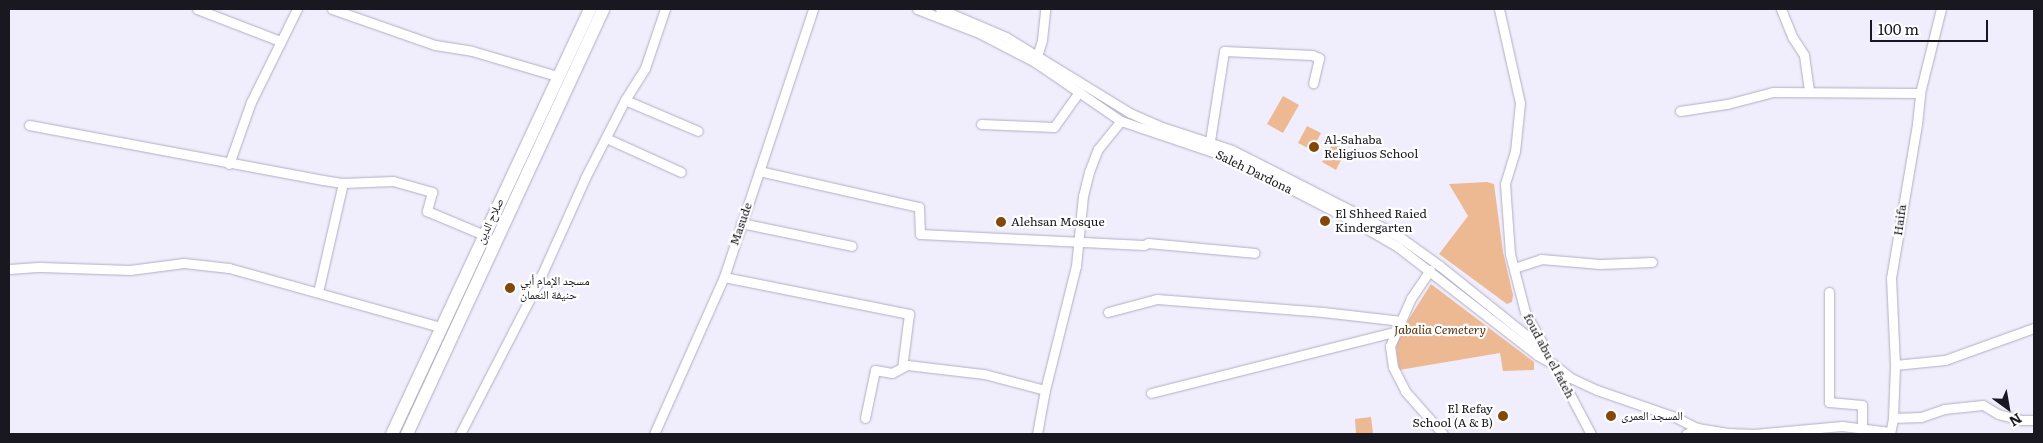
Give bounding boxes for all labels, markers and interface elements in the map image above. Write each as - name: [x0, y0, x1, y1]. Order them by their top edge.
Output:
- scale bar: [1873, 10, 1990, 42]
- text: 100 m: [1878, 17, 1919, 40]
- place label: Al-Sahaba Religiuos School: [1324, 133, 1418, 161]
- marker: Al-Sahaba Religiuos School: [1308, 141, 1320, 153]
- street label: Saleh Dardona: [1213, 147, 1295, 197]
- street label: صلاح الدين: [473, 196, 507, 246]
- street label: Masude: [727, 201, 755, 247]
- street label: Haifa: [1891, 203, 1909, 237]
- place label: El Shheed Raied Kindergarten: [1335, 207, 1427, 235]
- place label: Alehsan Mosque: [1011, 215, 1105, 229]
- marker: El Shheed Raied Kindergarten: [1319, 215, 1331, 227]
- marker: Alehsan Mosque: [995, 216, 1007, 228]
- place label: مسجد الإمام أبي حنيفة النعمان: [520, 274, 590, 302]
- marker: مسجد الإمام أبي حنيفة النعمان: [504, 282, 516, 294]
- street label: foud abu el fateh: [1521, 311, 1577, 401]
- park label: Jabalia Cemetery: [1394, 323, 1486, 337]
- north arrow: [1983, 383, 2033, 433]
- place label: El Refay School (A & B): [1413, 402, 1493, 430]
- place label: المسجد العمرى: [1621, 409, 1683, 423]
- text: N: [2006, 409, 2026, 432]
- marker: El Refay School (A & B): [1497, 410, 1509, 422]
- marker: المسجد العمرى: [1605, 410, 1617, 422]

